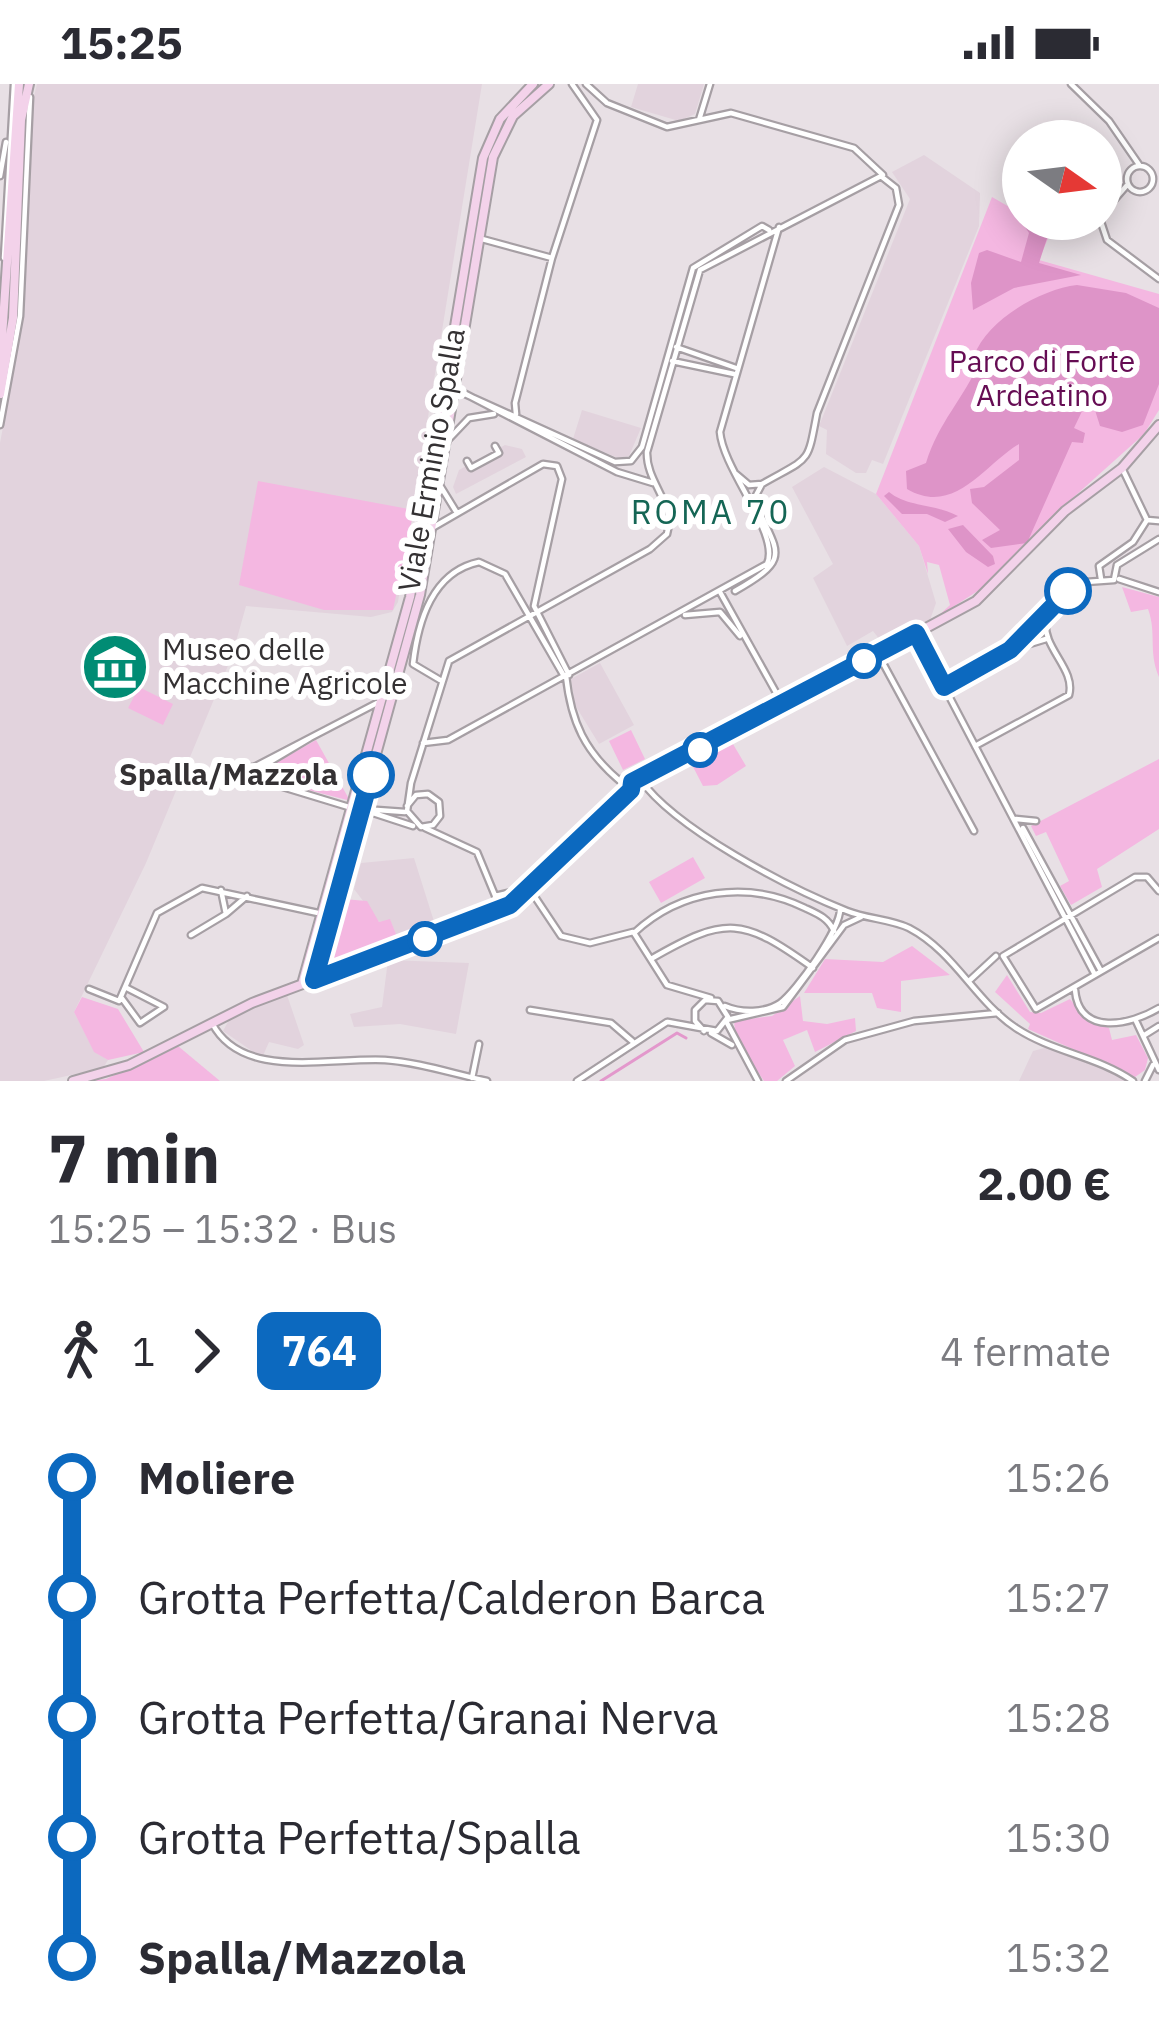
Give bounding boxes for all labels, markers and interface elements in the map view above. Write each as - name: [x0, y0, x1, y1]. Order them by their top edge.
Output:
- text: 15:25: [60, 13, 183, 71]
- north arrow: [1002, 120, 1122, 240]
- map controls: [1002, 120, 1122, 240]
- street label: Viale Erminio Spalla: [388, 325, 473, 595]
- park label: Parco di Forte Ardeatino: [949, 341, 1135, 414]
- district label: ROMA 70: [631, 490, 791, 533]
- unlabelled marker: [1046, 569, 1090, 613]
- place label: Museo delle Macchine Agricole: [162, 629, 407, 702]
- museum icon: Museo delle Macchine Agricole: [80, 632, 150, 702]
- unlabelled marker: [848, 645, 880, 677]
- unlabelled marker: [684, 734, 716, 766]
- marker: Spalla/Mazzola: [349, 753, 393, 797]
- place label: Spalla/Mazzola: [119, 754, 338, 793]
- unlabelled marker: [409, 923, 441, 955]
- text: 7 min: [48, 1115, 220, 1201]
- text: 2.00 €: [977, 1154, 1111, 1212]
- text: 15:25 – 15:32 · Bus: [48, 1203, 397, 1254]
- icon: walk: [48, 1318, 114, 1384]
- icon: forward: [173, 1318, 239, 1384]
- text: 764: [281, 1323, 357, 1378]
- text: 1: [132, 1326, 155, 1377]
- text: 4 fermate: [940, 1326, 1111, 1377]
- text: Moliere: [138, 1448, 295, 1506]
- text: 15:26: [1006, 1452, 1111, 1503]
- text: Grotta Perfetta/Calderon Barca: [138, 1568, 765, 1626]
- text: 15:27: [1006, 1572, 1111, 1623]
- text: Grotta Perfetta/Granai Nerva: [138, 1688, 719, 1746]
- text: 15:28: [1006, 1692, 1111, 1743]
- text: Grotta Perfetta/Spalla: [138, 1808, 581, 1866]
- text: 15:30: [1006, 1812, 1111, 1863]
- text: Spalla/Mazzola: [138, 1928, 466, 1986]
- text: 15:32: [1006, 1932, 1111, 1983]

